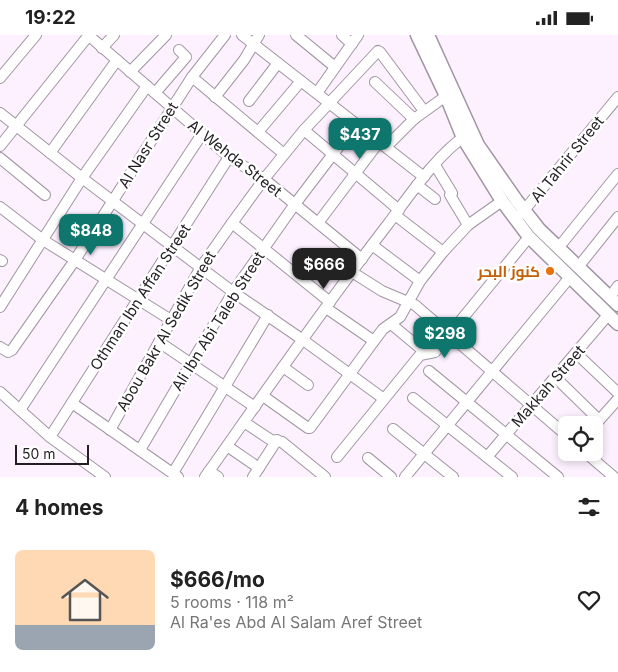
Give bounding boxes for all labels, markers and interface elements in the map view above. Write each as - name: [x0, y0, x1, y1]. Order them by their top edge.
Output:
- text: 19:22: [25, 6, 76, 29]
- street label: Al Nasr Street: [114, 98, 182, 192]
- street label: Al Tahrir Street: [526, 112, 608, 206]
- street label: Al Wehda Street: [184, 115, 286, 201]
- pin: $437: [330, 117, 390, 160]
- text: $437: [340, 124, 380, 144]
- pin: $848: [61, 213, 121, 256]
- text: $848: [70, 220, 112, 240]
- street label: Othman Ibn Affan Street: [86, 220, 194, 374]
- street label: Abou Bakr Al Sedik Street: [112, 247, 220, 415]
- pin: $666: [294, 247, 354, 290]
- street label: Ali Ibn Abi Taleb Street: [167, 248, 269, 394]
- text: $666: [303, 254, 345, 274]
- place label: كنوز البحر: [477, 262, 540, 281]
- marker: كنوز البحر: [544, 265, 556, 277]
- pin: $298: [415, 317, 475, 359]
- text: $298: [424, 323, 466, 343]
- street label: Makkah Street: [507, 341, 589, 431]
- map controls: [558, 416, 603, 461]
- button: locate: [558, 416, 603, 461]
- scale bar: [15, 442, 89, 465]
- text: 50 m: [22, 445, 56, 462]
- icon: filters: [575, 493, 603, 521]
- text: 4 homes: [15, 495, 104, 520]
- text: $666/mo: [170, 567, 265, 592]
- icon: home: [55, 570, 115, 630]
- icon: heart: [575, 586, 603, 614]
- text: 5 rooms · 118 m²: [170, 592, 294, 612]
- text: Al Ra'es Abd Al Salam Aref Street: [170, 612, 422, 632]

